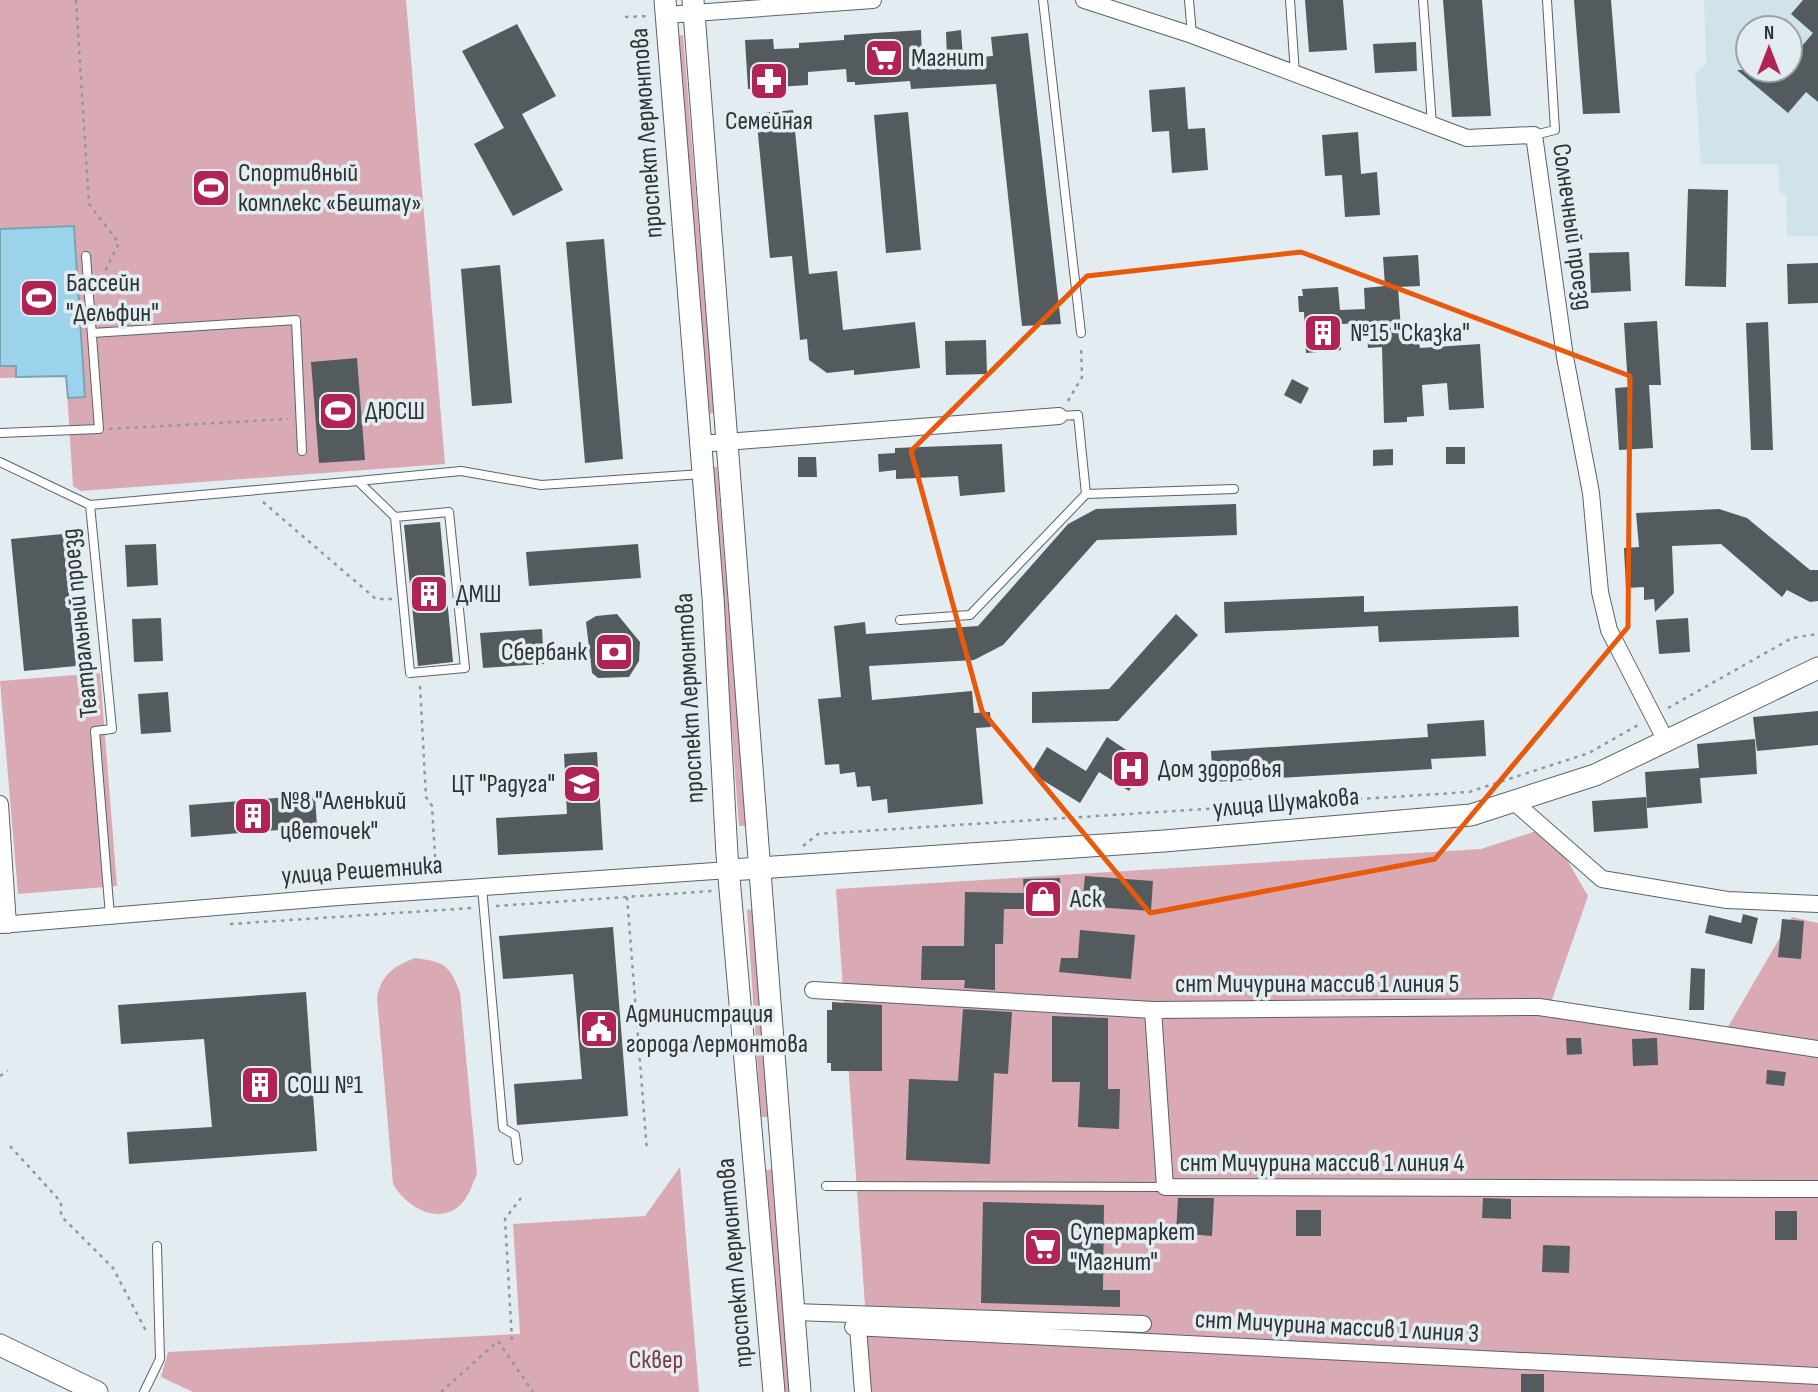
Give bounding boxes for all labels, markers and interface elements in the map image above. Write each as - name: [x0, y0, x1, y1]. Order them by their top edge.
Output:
- north arrow: [1734, 14, 1804, 84]
- text: N: [1764, 22, 1774, 45]
- street label: проспект Лермонтова: [624, 27, 670, 239]
- supermarket icon: Магнит: [863, 37, 905, 79]
- place label: Магнит: [911, 43, 984, 74]
- pharmacy icon: Семейная: [748, 60, 790, 102]
- place label: Семейная: [725, 106, 813, 137]
- street label: Солнечный проезд: [1545, 142, 1599, 312]
- place label: Спортивный комплекс «Бештау»: [238, 158, 421, 219]
- sports icon: Спортивный комплекс «Бештау»: [190, 167, 232, 209]
- place label: Бассейн "Дельфин": [66, 268, 159, 329]
- sports icon: Бассейн "Дельфин": [18, 277, 60, 319]
- building icon: №15 "Сказка": [1302, 312, 1344, 354]
- place label: №15 "Сказка": [1350, 318, 1470, 349]
- sports icon: ДЮСШ: [317, 390, 359, 432]
- place label: ДЮСШ: [365, 396, 425, 427]
- street label: Театральный проезд: [55, 527, 105, 719]
- building icon: ДМШ: [408, 573, 450, 615]
- place label: ДМШ: [456, 579, 502, 610]
- street label: проспект Лермонтова: [669, 592, 711, 804]
- bank icon: Сбербанк: [593, 631, 635, 673]
- place label: Сбербанк: [501, 637, 587, 668]
- hospital icon: Дом здоровья: [1110, 748, 1152, 790]
- place label: Дом здоровья: [1158, 754, 1282, 785]
- school or university icon: ЦТ "Радуга": [561, 763, 603, 805]
- place label: ЦТ "Радуга": [451, 769, 555, 800]
- street label: улица Шумакова: [1212, 781, 1360, 825]
- place label: №8 "Аленький цветочек": [280, 786, 406, 847]
- building icon: №8 "Аленький цветочек": [232, 795, 274, 837]
- street label: улица Решетника: [280, 850, 444, 892]
- shop icon: Аск: [1022, 878, 1064, 920]
- place label: Аск: [1069, 884, 1102, 915]
- street label: снт Мичурина массив 1 линия 5: [1175, 969, 1459, 1000]
- place label: Администрация города Лермонтова: [625, 999, 808, 1060]
- public building icon: Администрация города Лермонтова: [578, 1008, 620, 1050]
- building icon: СОШ №1: [239, 1064, 281, 1106]
- place label: СОШ №1: [287, 1070, 363, 1101]
- street label: снт Мичурина массив 1 линия 4: [1180, 1148, 1464, 1179]
- street label: проспект Лермонтова: [710, 1157, 760, 1369]
- place label: Супермаркет "Магнит": [1070, 1217, 1195, 1278]
- supermarket icon: Супермаркет "Магнит": [1022, 1226, 1064, 1268]
- street label: снт Мичурина массив 1 линия 3: [1194, 1304, 1480, 1350]
- park label: Сквер: [629, 1345, 683, 1376]

